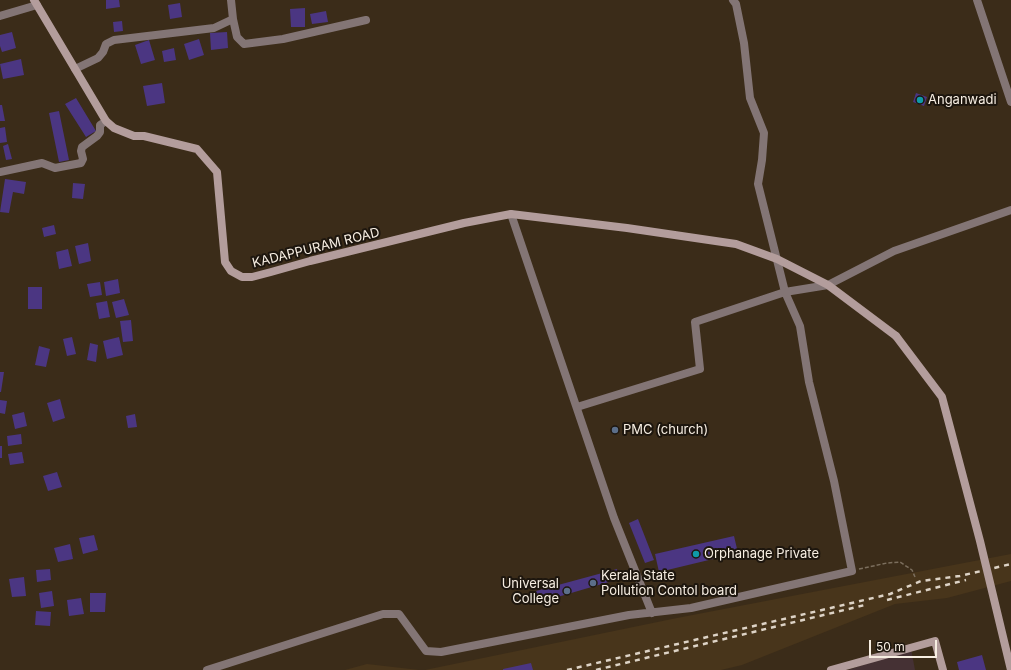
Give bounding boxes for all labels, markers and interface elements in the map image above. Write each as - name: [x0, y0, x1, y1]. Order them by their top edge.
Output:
- place label: Anganwadi: [928, 92, 997, 108]
- marker: Anganwadi: [915, 95, 925, 105]
- street label: KADAPPURAM ROAD: [251, 225, 381, 271]
- place label: PMC (church): [623, 422, 708, 438]
- marker: PMC (church): [610, 425, 620, 435]
- place label: Orphanage Private: [704, 546, 819, 562]
- marker: Orphanage Private: [691, 549, 701, 559]
- place label: Kerala State Pollution Contol board: [601, 568, 737, 599]
- place label: Universal College: [502, 576, 559, 607]
- marker: Kerala State Pollution Contol board: [588, 578, 598, 588]
- marker: Universal College: [562, 586, 572, 596]
- scale bar: [871, 632, 939, 658]
- text: 50 m: [876, 639, 905, 654]

